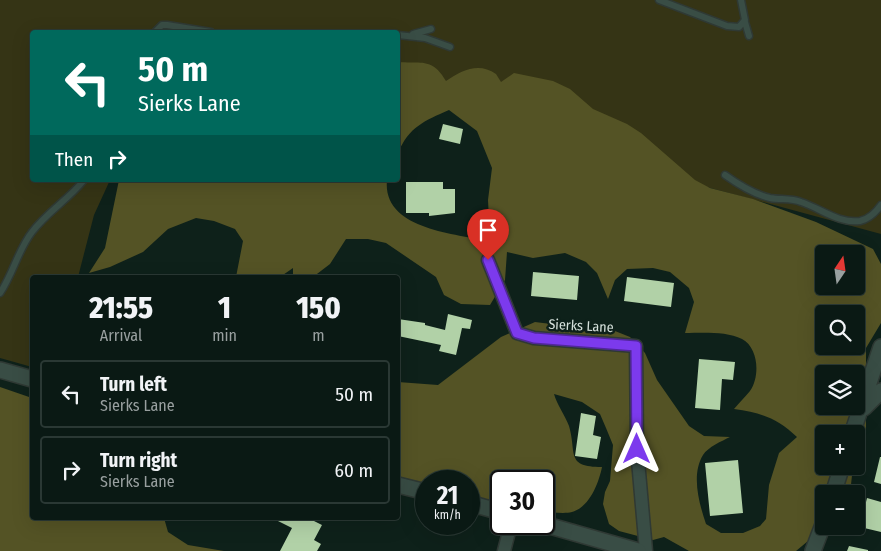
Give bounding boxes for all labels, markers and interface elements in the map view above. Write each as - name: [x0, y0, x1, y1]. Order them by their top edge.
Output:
- text: 50 m: [138, 48, 208, 90]
- icon: left: [55, 50, 120, 115]
- text: Sierks Lane: [138, 90, 241, 117]
- icon: right: [103, 145, 131, 173]
- text: Then: [55, 148, 93, 171]
- pin: [467, 209, 509, 260]
- icon: arrive: [474, 216, 502, 244]
- north arrow: [815, 245, 865, 295]
- map controls: [815, 245, 865, 535]
- text: 21:55: [89, 290, 153, 326]
- text: 1: [218, 290, 231, 326]
- text: 150: [296, 290, 341, 326]
- button: search: [815, 305, 865, 355]
- street label: Sierks Lane: [548, 316, 614, 336]
- text: Arrival: [100, 326, 142, 345]
- text: min: [212, 326, 237, 345]
- text: m: [312, 326, 325, 345]
- button: layers: [815, 365, 865, 415]
- text: Turn left: [100, 373, 167, 396]
- icon: left: [57, 380, 85, 408]
- text: 50 m: [335, 383, 373, 406]
- text: Sierks Lane: [100, 396, 175, 415]
- position arrow: [610, 422, 662, 474]
- button: +: [815, 425, 865, 475]
- text: Turn right: [100, 449, 177, 472]
- icon: right: [57, 456, 85, 484]
- text: 60 m: [335, 459, 373, 482]
- speed limit sign: 30: [490, 470, 555, 535]
- text: Sierks Lane: [100, 472, 175, 491]
- text: 21: [437, 481, 458, 511]
- button: −: [815, 485, 865, 535]
- text: km/h: [434, 508, 461, 522]

